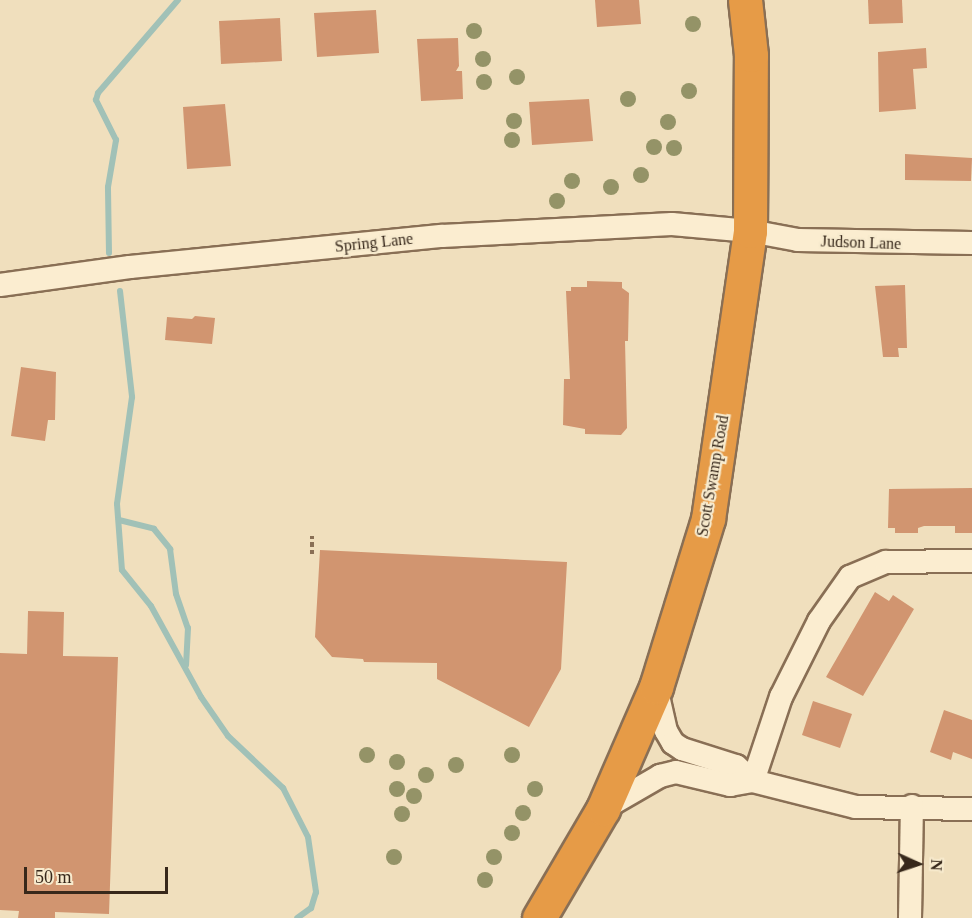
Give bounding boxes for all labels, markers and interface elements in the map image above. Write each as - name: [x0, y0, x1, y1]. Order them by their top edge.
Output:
- street label: Spring Lane: [334, 229, 414, 257]
- street label: Judson Lane: [820, 232, 902, 254]
- street label: Scott Swamp Road: [693, 414, 733, 538]
- north arrow: [888, 834, 948, 894]
- scale bar: [27, 855, 171, 893]
- text: N: [928, 859, 945, 871]
- text: 50 m: [35, 867, 72, 887]

